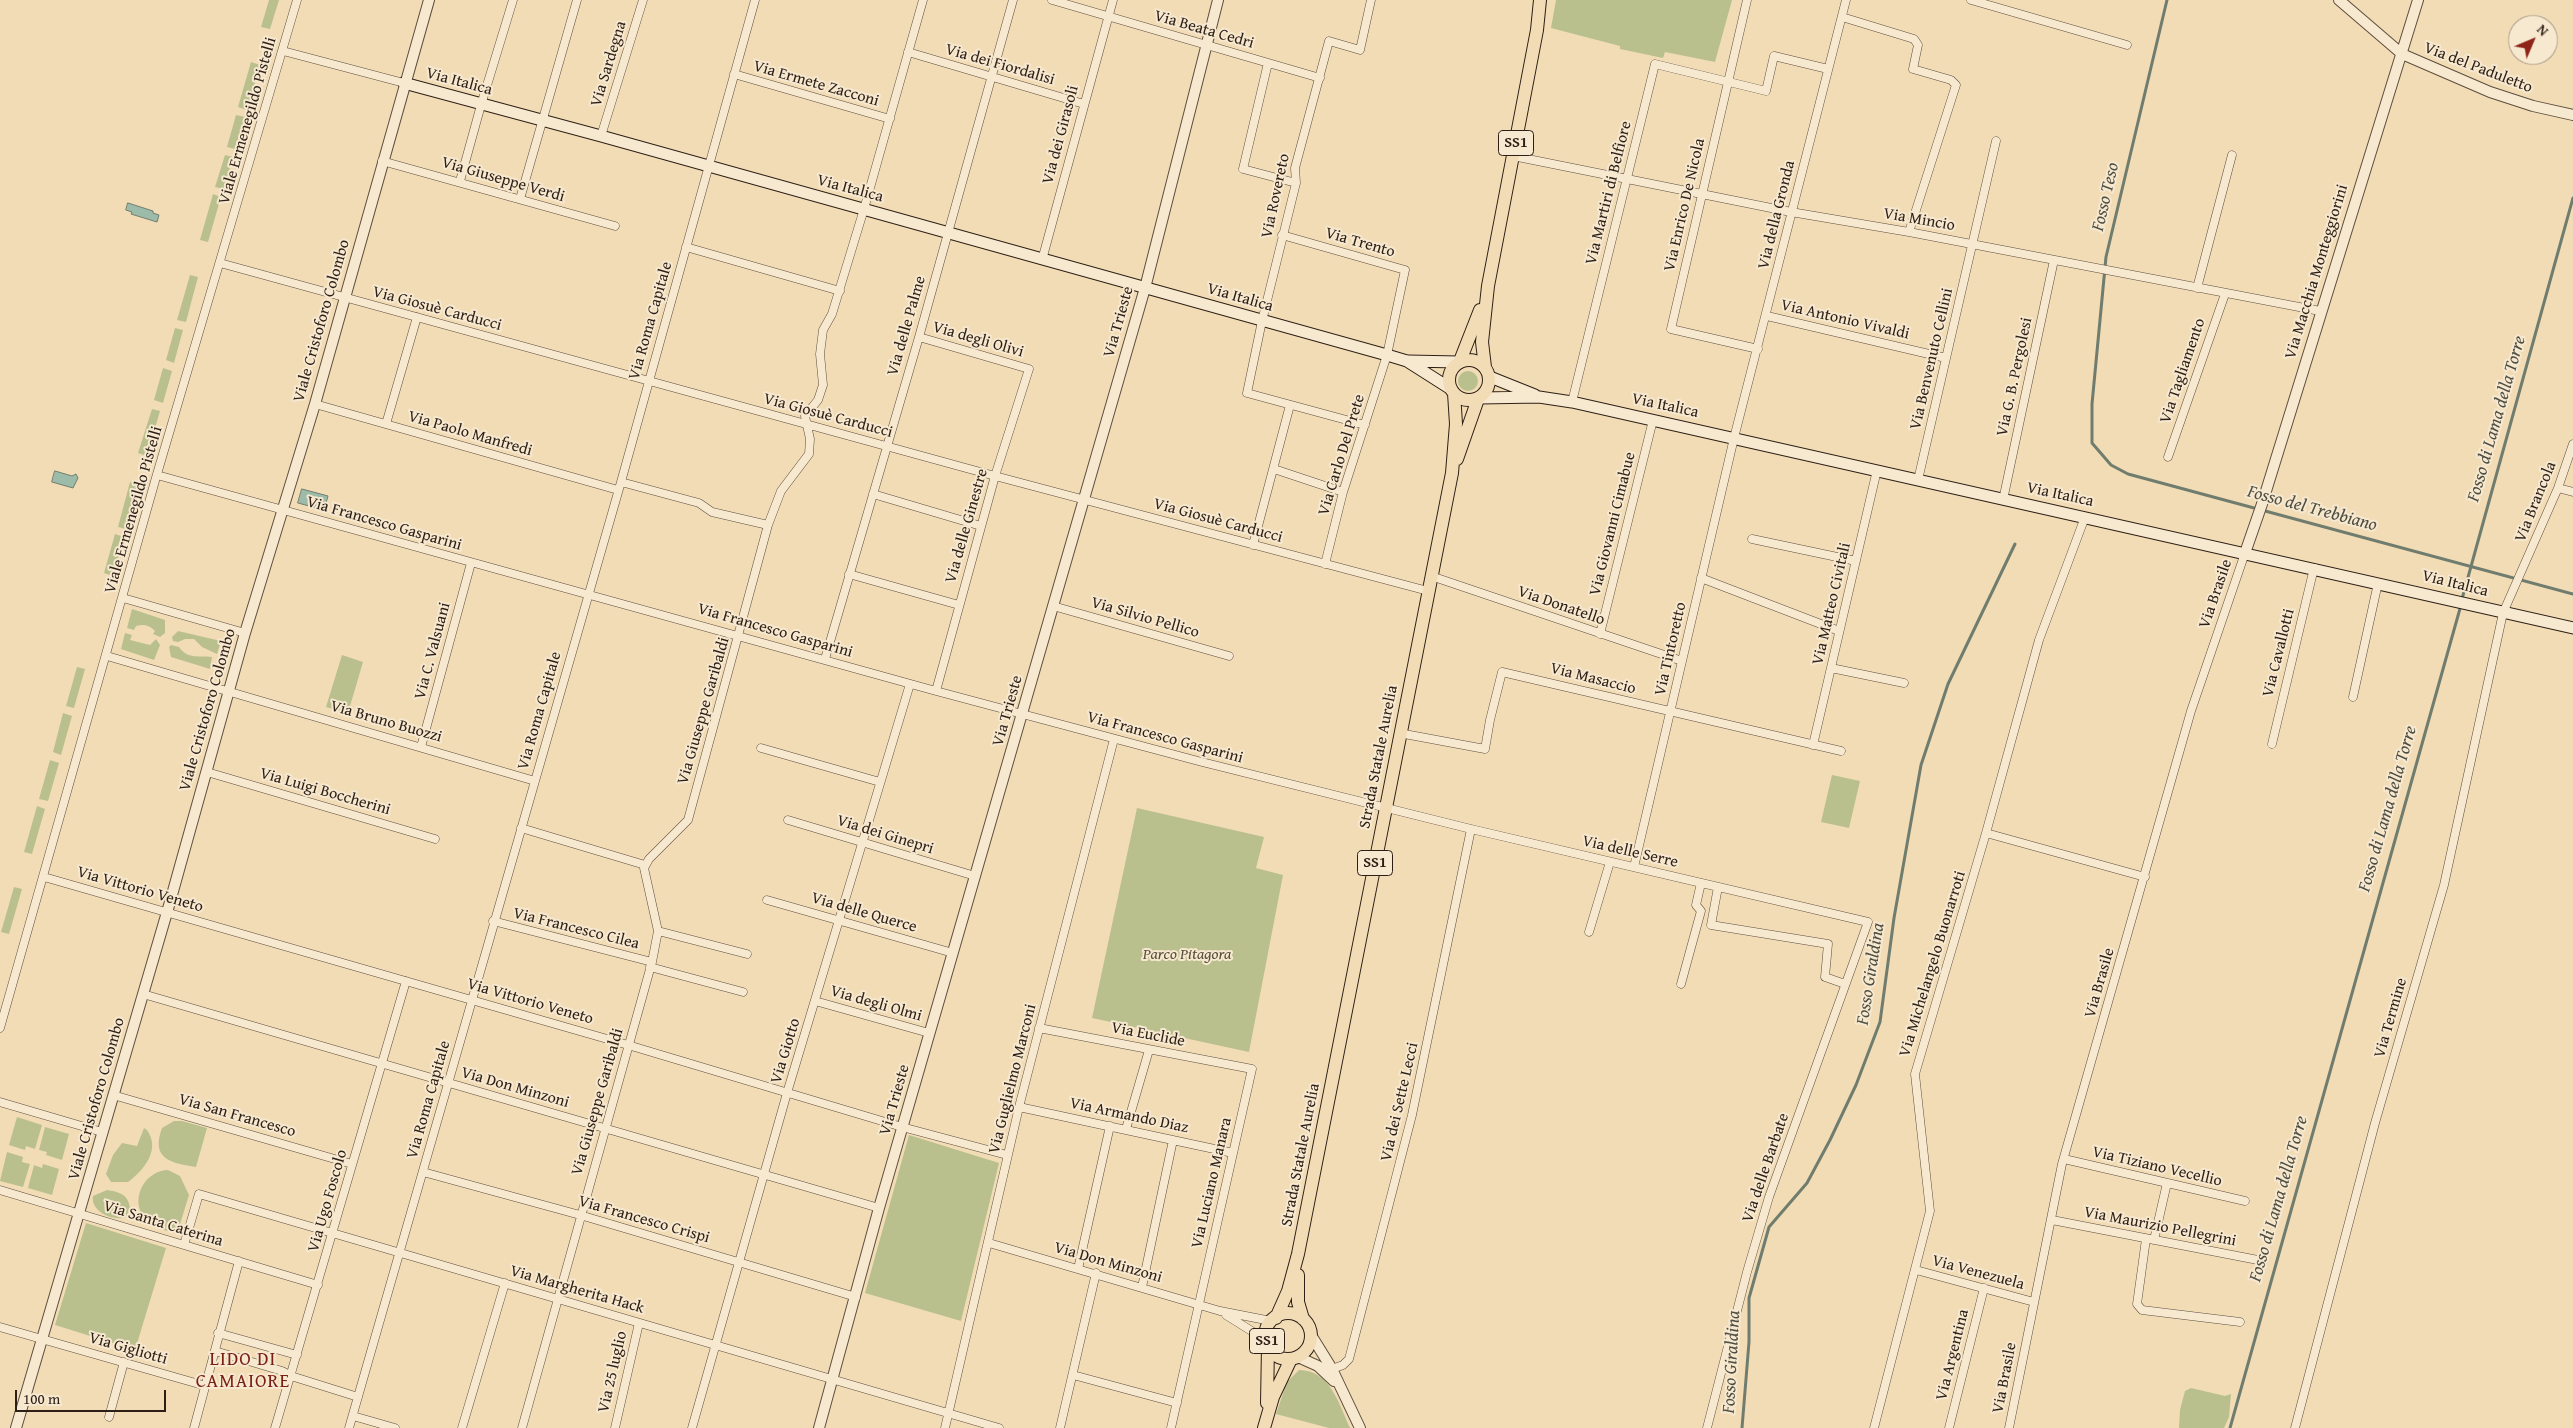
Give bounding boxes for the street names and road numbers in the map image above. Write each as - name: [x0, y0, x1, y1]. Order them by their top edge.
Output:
- street label: Via Beata Cedri: [1152, 7, 1256, 53]
- street label: Via Sardegna: [587, 19, 631, 109]
- street label: Viale Ermenegildo Pistelli: [215, 35, 281, 207]
- street label: Via del Paduletto: [2421, 38, 2535, 98]
- street label: Via dei Fiordalisi: [943, 40, 1057, 90]
- street label: Via Ermete Zacconi: [751, 57, 881, 111]
- street label: Via Italica: [424, 64, 494, 100]
- street label: Via dei Girasoli: [1039, 83, 1083, 187]
- street label: Via Martiri di Belfiore: [1582, 119, 1636, 267]
- road number: SS1: [1498, 130, 1534, 156]
- street label: Via Enrico De Nicola: [1660, 137, 1710, 273]
- street label: Via Rovereto: [1258, 152, 1294, 240]
- street label: Via Giuseppe Verdi: [439, 153, 567, 207]
- street label: Via della Gronda: [1754, 159, 1800, 271]
- street label: Via Italica: [815, 171, 885, 207]
- street label: Via Macchia Monteggiorini: [2281, 182, 2353, 362]
- street label: Via Mincio: [1882, 204, 1956, 236]
- street label: Via Trento: [1323, 224, 1397, 262]
- street label: Viale Cristoforo Colombo: [290, 237, 354, 405]
- street label: Via Roma Capitale: [625, 260, 677, 382]
- street label: Via delle Palme: [884, 274, 930, 378]
- street label: Via Italica: [1205, 279, 1275, 317]
- street label: Via Giosuè Carducci: [370, 283, 504, 335]
- street label: Via Trieste: [1100, 284, 1138, 360]
- street label: Via Benvenuto Cellini: [1906, 286, 1958, 432]
- street label: Via Antonio Vivaldi: [1779, 296, 1911, 344]
- street label: Via G. B. Pergolesi: [1993, 316, 2037, 438]
- street label: Via Tagliamento: [2156, 316, 2210, 426]
- street label: Via degli Olivi: [930, 318, 1026, 362]
- street label: Via Giosuè Carducci: [761, 390, 895, 442]
- street label: Via Italica: [1630, 390, 1700, 422]
- street label: Via Carlo Del Prete: [1314, 392, 1370, 518]
- street label: Via Paolo Manfredi: [406, 407, 534, 461]
- street label: Viale Ermenegildo Pistelli: [101, 424, 167, 596]
- street label: Via Giovanni Cimabue: [1586, 450, 1640, 598]
- street label: Via Brancola: [2511, 459, 2561, 545]
- street label: Via delle Ginestre: [941, 466, 993, 586]
- street label: Via Italica: [2025, 479, 2095, 511]
- street label: Via Francesco Gasparini: [304, 493, 464, 555]
- street label: Via Giosuè Carducci: [1151, 495, 1285, 547]
- street label: Via Matteo Civitali: [1809, 541, 1855, 667]
- street label: Via Brasile: [2195, 557, 2237, 631]
- street label: Via Italica: [2420, 566, 2490, 602]
- street label: Via Donatello: [1515, 582, 1607, 630]
- street label: Via Silvio Pellico: [1089, 593, 1201, 643]
- street label: Via C. Valsuani: [411, 600, 455, 702]
- street label: Via Francesco Gasparini: [695, 600, 855, 662]
- street label: Via Tintoretto: [1651, 600, 1691, 698]
- street label: Via Cavallotti: [2259, 607, 2299, 699]
- street label: Viale Cristoforo Colombo: [176, 626, 240, 794]
- street label: Via Giuseppe Garibaldi: [674, 635, 734, 787]
- street label: Via Roma Capitale: [514, 650, 566, 772]
- street label: Via Masaccio: [1548, 659, 1638, 699]
- street label: Via Trieste: [989, 673, 1027, 749]
- street label: Strada Statale Aurelia: [1356, 684, 1402, 830]
- street label: Via Bruno Buozzi: [328, 697, 444, 747]
- street label: Via Francesco Gasparini: [1085, 708, 1245, 768]
- street label: Via Luigi Boccherini: [257, 764, 393, 820]
- street label: Via dei Ginepri: [834, 811, 936, 859]
- street label: Via delle Serre: [1580, 832, 1680, 872]
- road number: SS1: [1358, 850, 1392, 876]
- street label: Via Vittorio Veneto: [75, 863, 205, 917]
- street label: Via Michelangelo Buonarroti: [1896, 869, 1970, 1059]
- street label: Via delle Querce: [809, 889, 919, 937]
- street label: Via Francesco Cilea: [511, 904, 641, 954]
- street label: Via Brasile: [2081, 946, 2119, 1020]
- street label: Via Vittorio Veneto: [465, 975, 595, 1029]
- street label: Via Termine: [2370, 976, 2412, 1060]
- street label: Via degli Olmi: [828, 982, 924, 1026]
- street label: Via Guglielmo Marconi: [985, 1002, 1041, 1156]
- street label: Viale Cristoforo Colombo: [65, 1015, 129, 1183]
- street label: Via Giotto: [767, 1016, 805, 1086]
- street label: Via Euclide: [1110, 1018, 1186, 1052]
- street label: Via Giuseppe Garibaldi: [568, 1026, 628, 1178]
- street label: Via Roma Capitale: [403, 1039, 455, 1161]
- street label: Via dei Sette Lecci: [1377, 1041, 1423, 1163]
- street label: Via Trieste: [876, 1062, 914, 1138]
- street label: Via Don Minzoni: [459, 1063, 571, 1113]
- street label: Strada Statale Aurelia: [1278, 1082, 1324, 1228]
- street label: Via San Francesco: [176, 1090, 298, 1142]
- street label: Via Armando Diaz: [1068, 1094, 1190, 1138]
- street label: Via delle Barbate: [1738, 1111, 1794, 1225]
- street label: Via Luciano Manara: [1188, 1116, 1236, 1250]
- street label: Via Tiziano Vecellio: [2090, 1143, 2224, 1191]
- street label: Via Ugo Foscolo: [304, 1147, 352, 1255]
- street label: Via Francesco Crispi: [576, 1192, 712, 1248]
- street label: Via Santa Caterina: [101, 1197, 225, 1251]
- street label: Via Maurizio Pellegrini: [2082, 1203, 2238, 1251]
- street label: Via Don Minzoni: [1052, 1238, 1164, 1288]
- street label: Via Venezuela: [1930, 1251, 2026, 1295]
- street label: Via Margherita Hack: [508, 1262, 646, 1318]
- street label: Via Argentina: [1932, 1307, 1974, 1403]
- road number: SS1: [1250, 1328, 1284, 1354]
- street label: Via Gigliotti: [86, 1329, 170, 1369]
- street label: Via 25 luglio: [594, 1329, 632, 1415]
- street label: Via Brasile: [1989, 1341, 2021, 1415]

